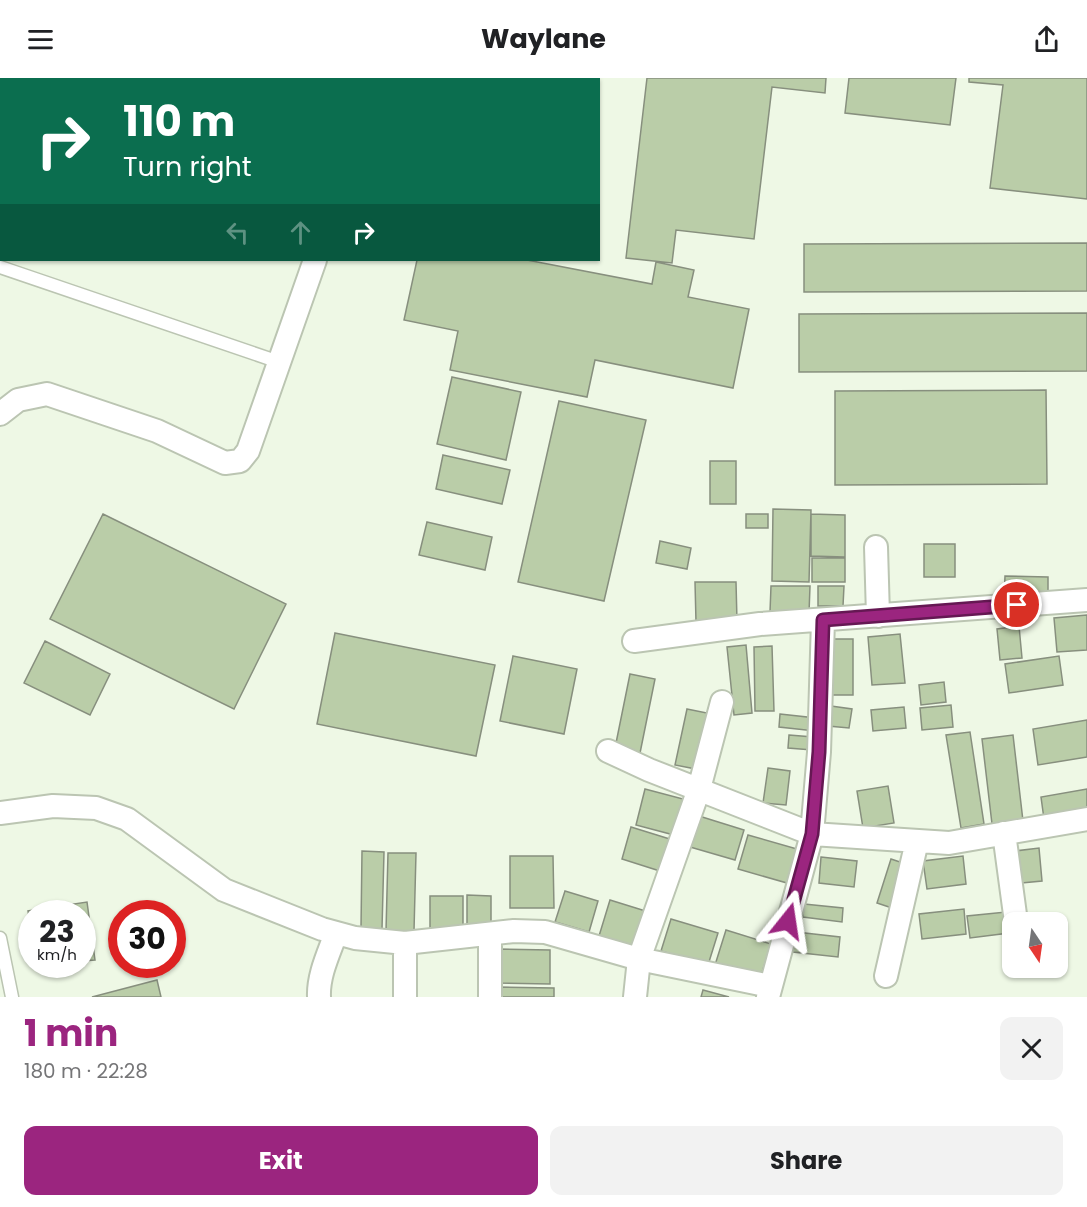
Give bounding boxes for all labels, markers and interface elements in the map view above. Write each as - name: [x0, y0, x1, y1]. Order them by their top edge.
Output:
- text: Waylane: [481, 20, 606, 57]
- icon: menu: [24, 23, 57, 56]
- icon: share: [1030, 23, 1063, 56]
- text: 110 m: [123, 92, 235, 151]
- icon: right: [24, 102, 102, 180]
- text: Turn right: [123, 148, 252, 185]
- icon: left: [221, 216, 254, 249]
- icon: ahead: [284, 216, 317, 249]
- icon: right: [347, 216, 380, 249]
- pin: [991, 579, 1042, 630]
- icon: arrive: [1000, 588, 1033, 621]
- position arrow: [756, 889, 820, 953]
- speed limit sign: 30: [108, 900, 186, 978]
- text: 23: [39, 910, 75, 953]
- north arrow: [1002, 912, 1068, 978]
- map controls: [1002, 912, 1068, 978]
- text: km/h: [37, 944, 77, 965]
- text: 1 min: [24, 1008, 118, 1059]
- button: close: [1000, 1017, 1063, 1080]
- text: 180 m · 22:28: [24, 1057, 148, 1085]
- button: Exit: [24, 1126, 538, 1195]
- button: Share: [550, 1126, 1063, 1195]

